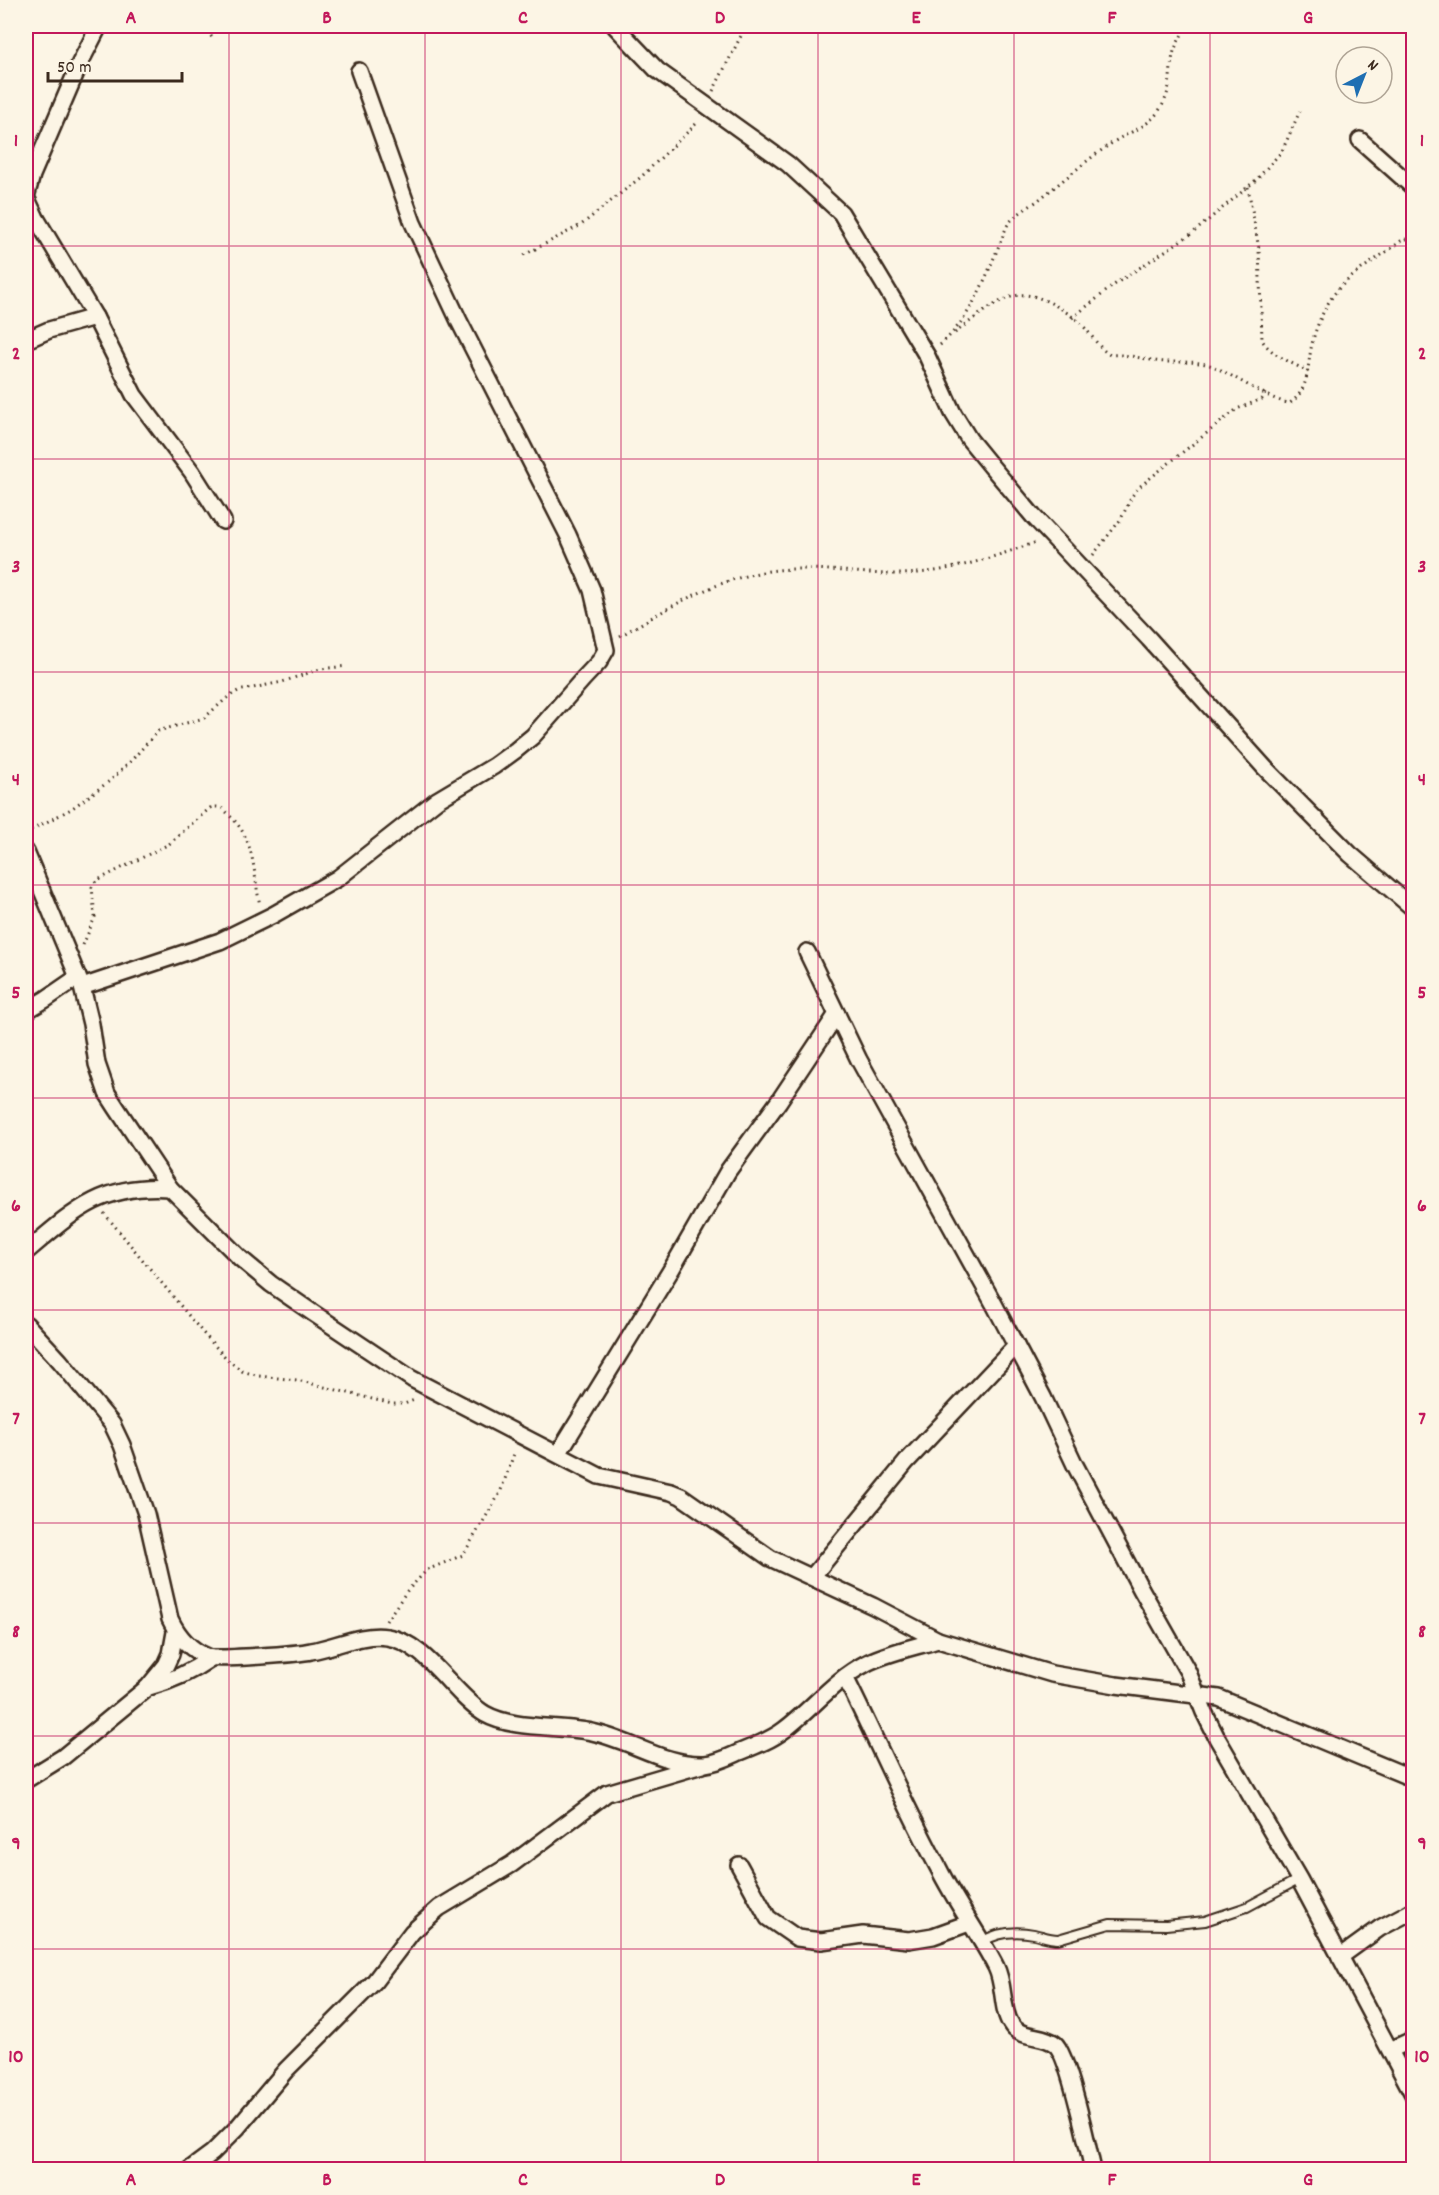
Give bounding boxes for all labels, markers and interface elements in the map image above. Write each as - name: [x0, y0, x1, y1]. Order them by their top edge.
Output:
- text: A: [126, 5, 137, 33]
- text: B: [322, 5, 332, 33]
- text: C: [518, 5, 528, 33]
- text: D: [715, 5, 726, 33]
- text: E: [911, 5, 921, 33]
- text: F: [1108, 5, 1118, 33]
- text: G: [1303, 5, 1313, 33]
- scale bar: [48, 45, 182, 83]
- north arrow: [1334, 45, 1394, 105]
- text: N: [1362, 55, 1383, 77]
- text: 50 m: [57, 56, 92, 81]
- text: 1: [14, 128, 18, 156]
- text: 1: [1420, 128, 1424, 156]
- text: 2: [12, 341, 20, 369]
- text: 2: [1418, 341, 1426, 369]
- text: 3: [12, 554, 20, 582]
- text: 3: [1418, 554, 1426, 582]
- text: 4: [12, 767, 20, 795]
- text: 4: [1418, 767, 1426, 795]
- text: 5: [11, 980, 21, 1008]
- text: 5: [1417, 980, 1427, 1008]
- text: 6: [11, 1193, 21, 1221]
- text: 6: [1417, 1193, 1427, 1221]
- text: 7: [12, 1406, 20, 1434]
- text: 7: [1418, 1406, 1426, 1434]
- text: 8: [12, 1619, 20, 1647]
- text: 8: [1418, 1619, 1426, 1647]
- text: 9: [11, 1831, 21, 1859]
- text: 9: [1417, 1831, 1427, 1859]
- text: 10: [8, 2044, 24, 2072]
- text: 10: [1414, 2044, 1430, 2072]
- text: A: [126, 2167, 137, 2195]
- text: B: [322, 2167, 332, 2195]
- text: C: [518, 2167, 528, 2195]
- text: D: [715, 2167, 726, 2195]
- text: E: [911, 2167, 921, 2195]
- text: F: [1108, 2167, 1118, 2195]
- text: G: [1303, 2167, 1313, 2195]

